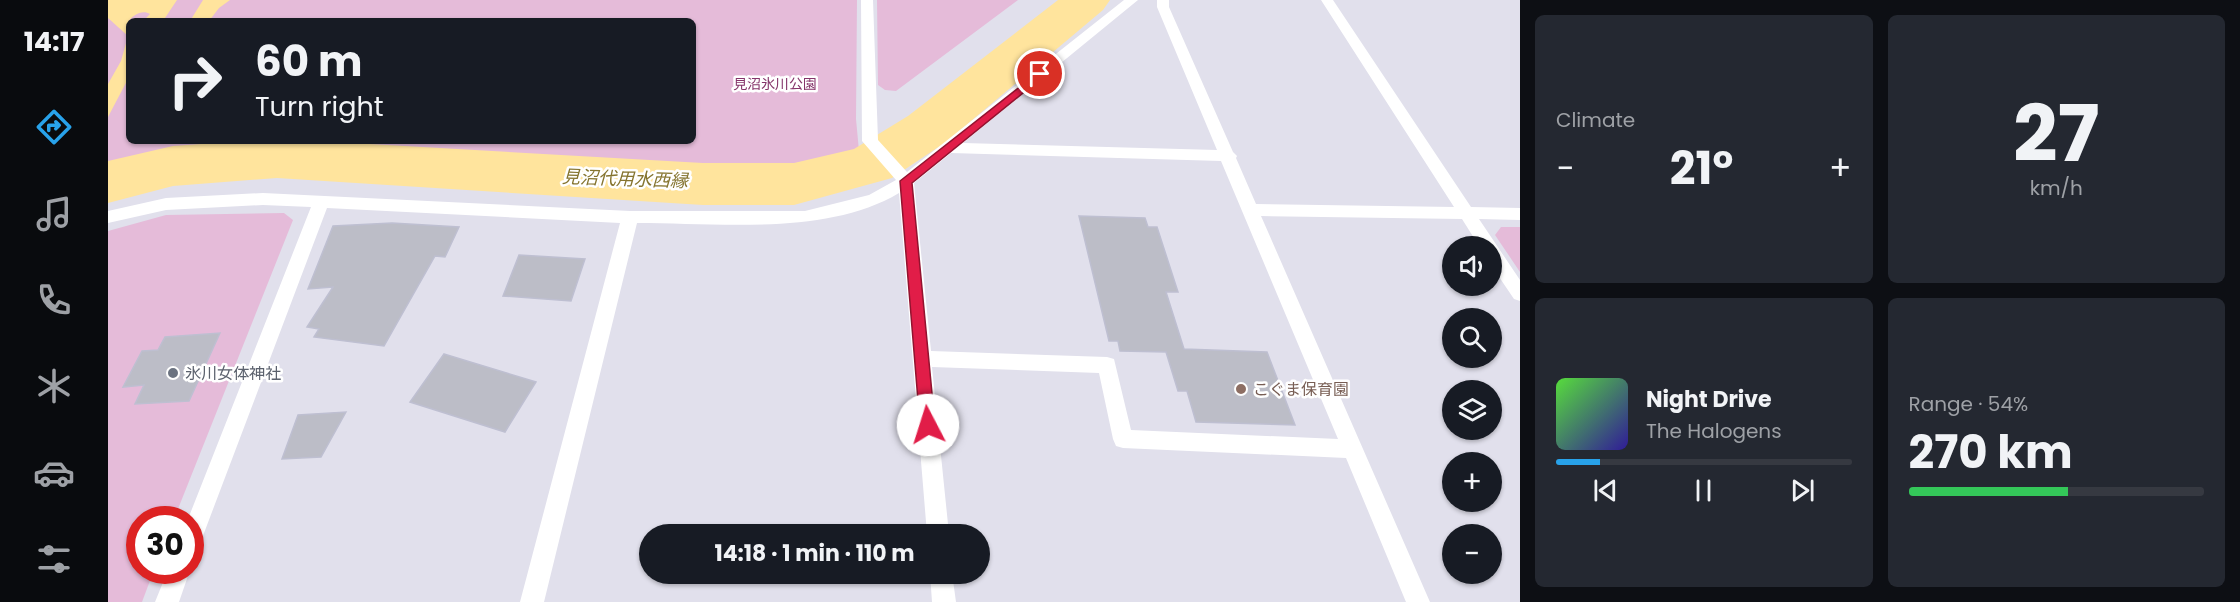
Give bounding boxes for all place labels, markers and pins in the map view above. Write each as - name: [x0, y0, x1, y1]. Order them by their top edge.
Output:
- pin: [1014, 48, 1065, 99]
- place label: 氷川女体神社: [185, 362, 281, 385]
- marker: 氷川女体神社: [166, 366, 180, 380]
- place label: こぐま保育園: [1253, 378, 1349, 401]
- marker: こぐま保育園: [1234, 382, 1248, 396]

